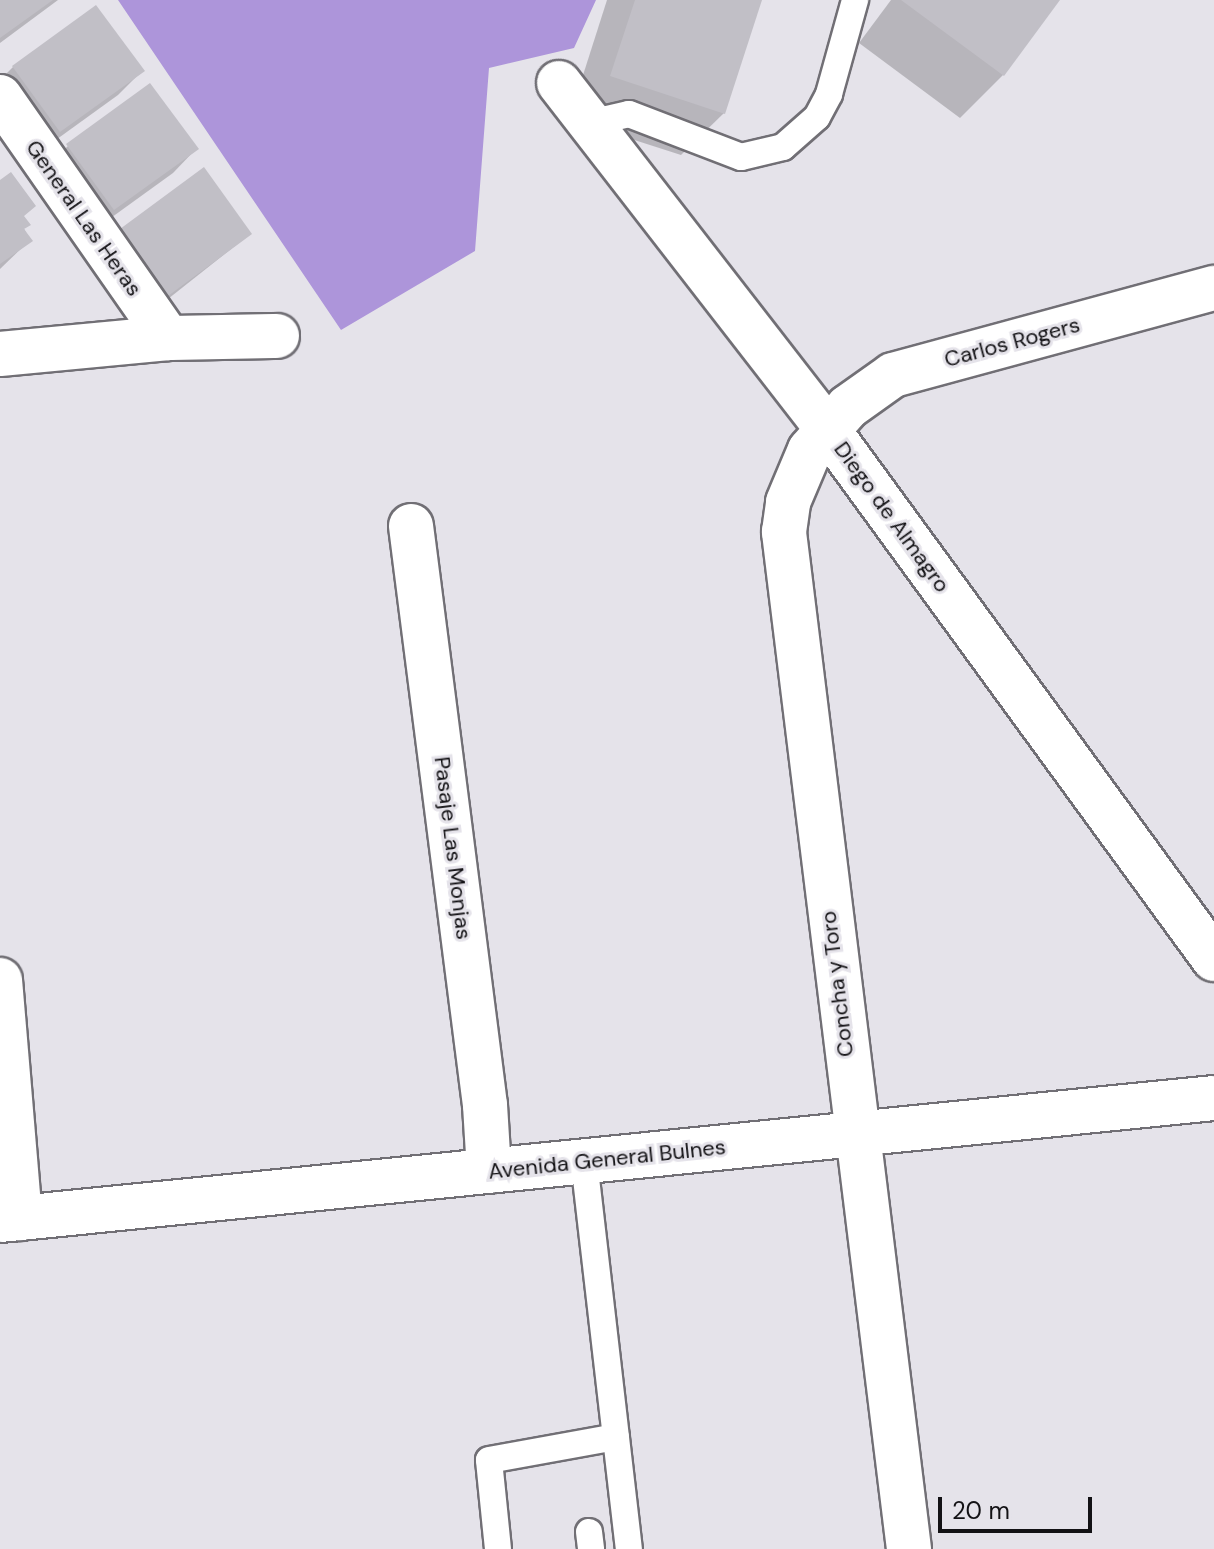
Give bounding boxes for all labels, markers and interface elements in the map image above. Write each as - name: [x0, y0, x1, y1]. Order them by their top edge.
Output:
- street label: General Las Heras: [20, 135, 148, 301]
- street label: Carlos Rogers: [941, 311, 1083, 373]
- street label: Diego de Almagro: [828, 436, 956, 598]
- street label: Pasaje Las Monjas: [429, 755, 477, 941]
- street label: Concha y Toro: [815, 910, 859, 1058]
- street label: Avenida General Bulnes: [487, 1133, 727, 1185]
- scale bar: [942, 1481, 1096, 1531]
- text: 20 m: [952, 1495, 1010, 1526]

